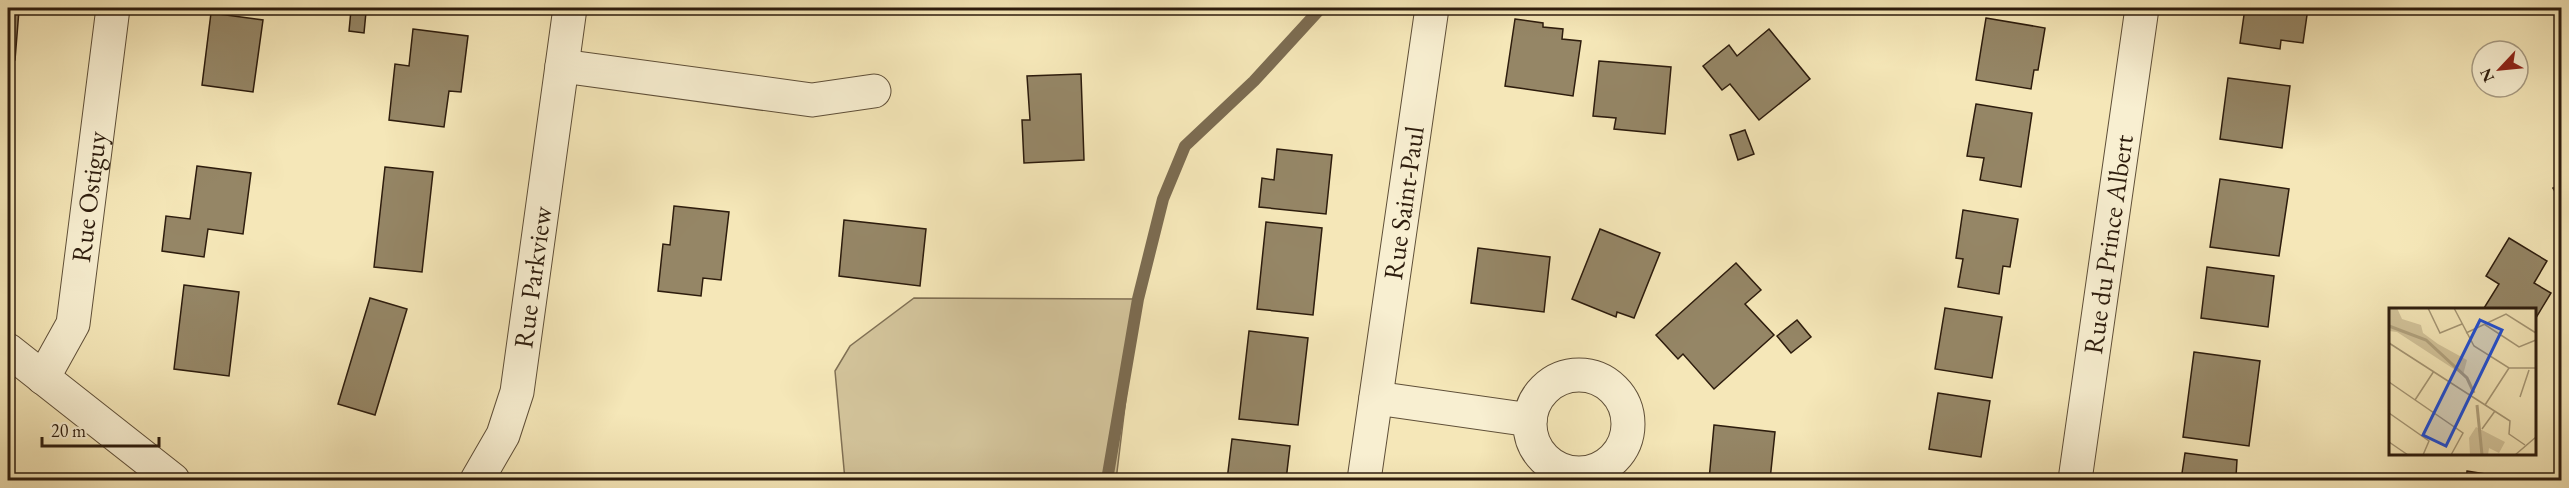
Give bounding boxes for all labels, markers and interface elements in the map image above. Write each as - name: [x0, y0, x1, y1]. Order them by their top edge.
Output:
- north arrow: [2470, 39, 2530, 99]
- text: N: [2475, 65, 2499, 86]
- street label: Rue Saint-Paul: [1375, 124, 1432, 282]
- street label: Rue Ostiguy: [63, 129, 114, 264]
- street label: Rue du Prince Albert: [2075, 132, 2141, 356]
- street label: Rue Parkview: [505, 204, 560, 350]
- inset map: [2389, 308, 2536, 455]
- scale bar: [42, 410, 159, 448]
- text: 20 m: [51, 419, 86, 442]

